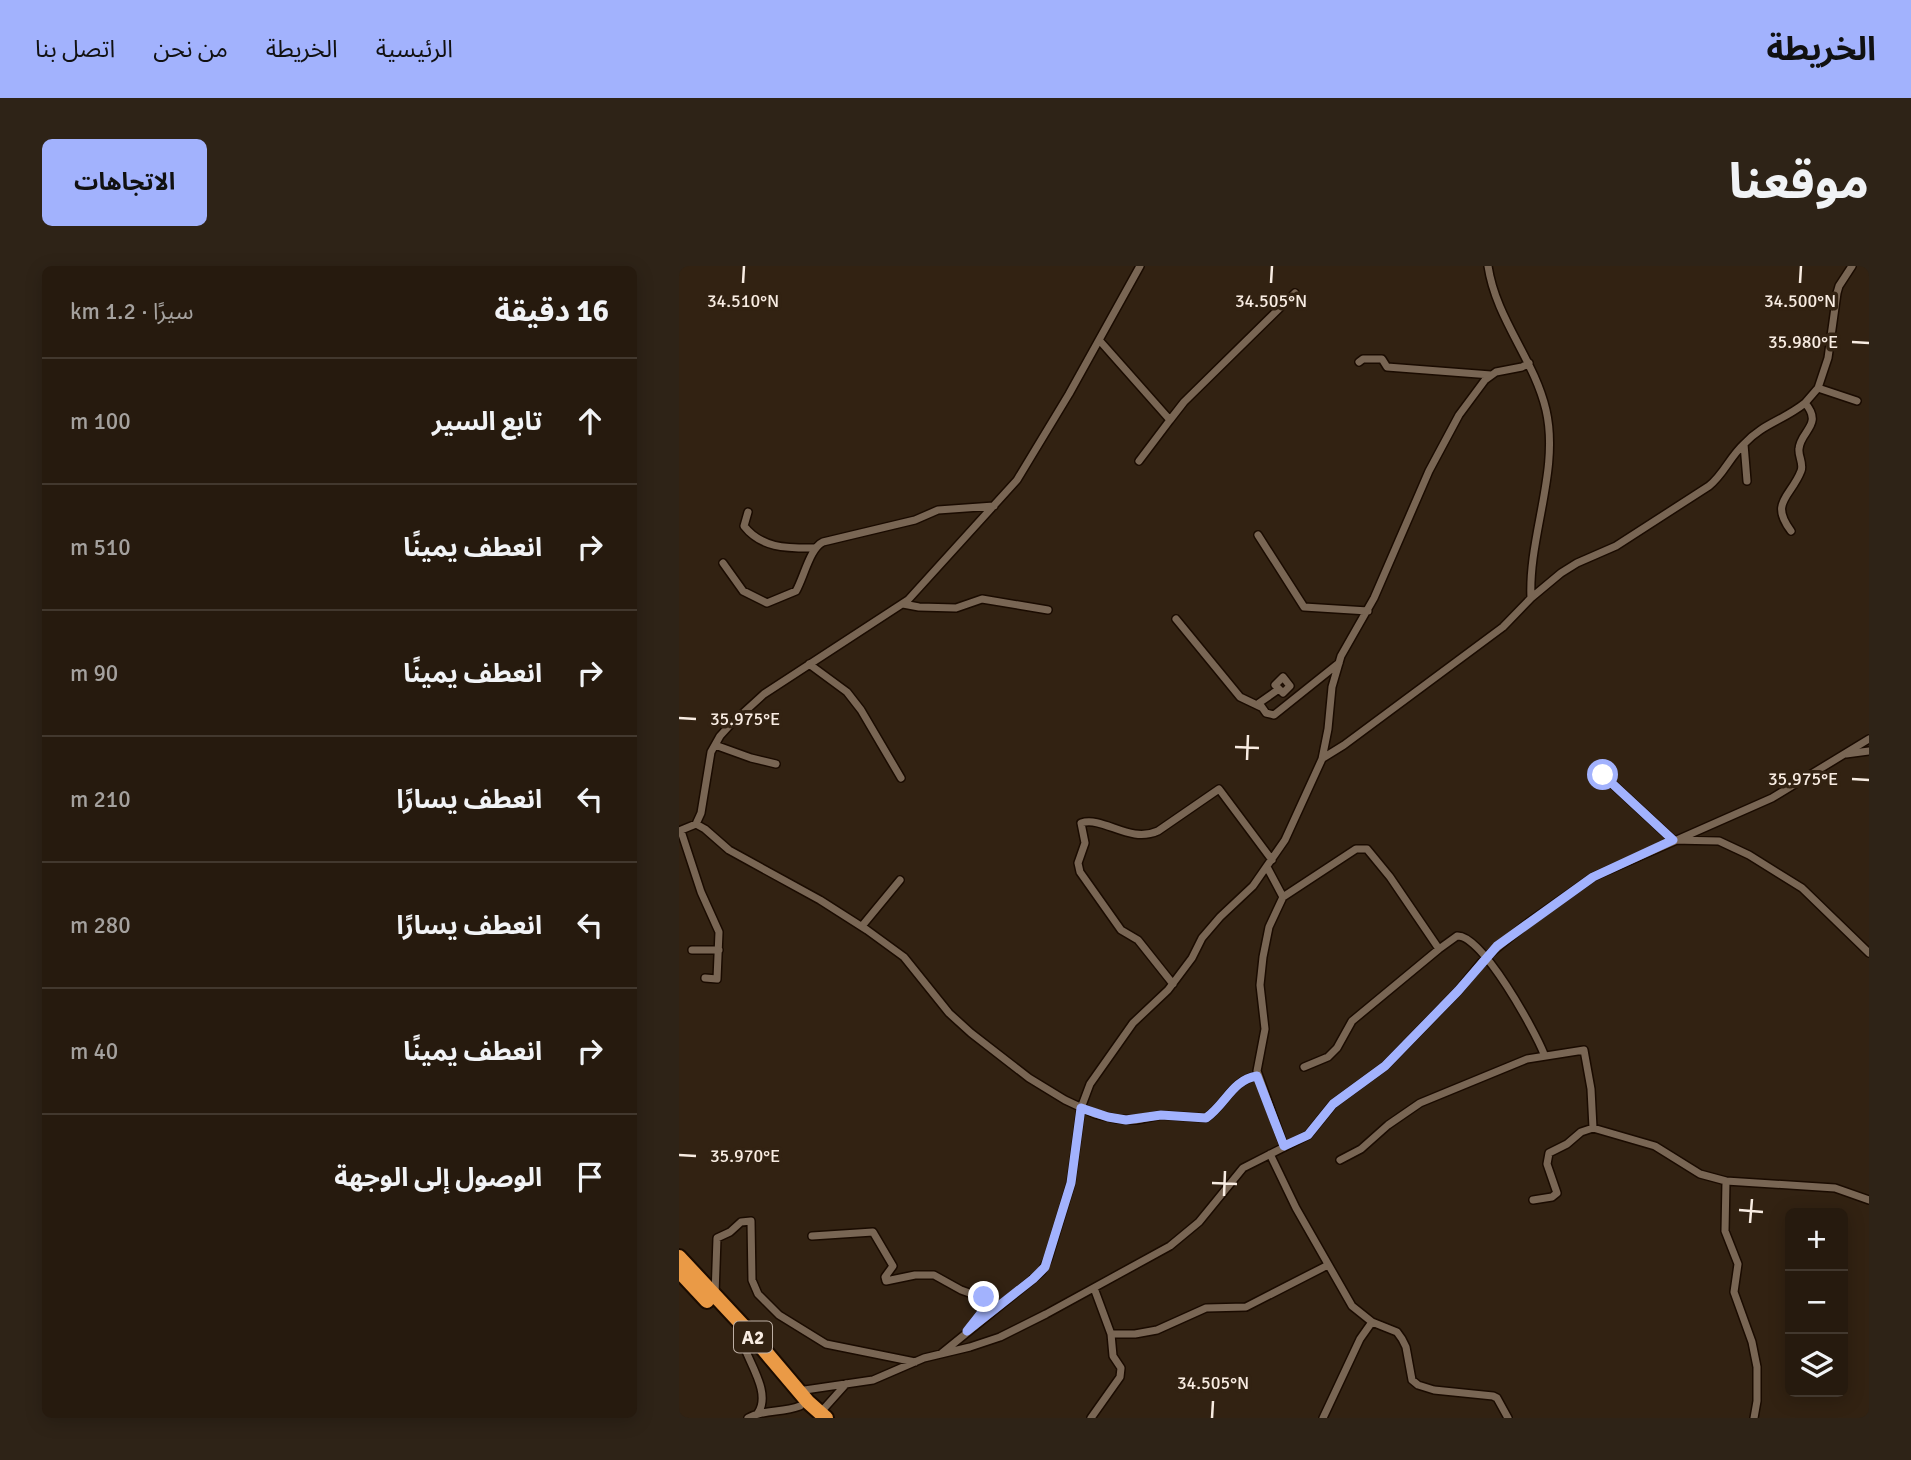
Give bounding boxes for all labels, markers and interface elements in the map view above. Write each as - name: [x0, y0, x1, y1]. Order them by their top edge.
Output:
- text: الخريطة: [1766, 29, 1876, 70]
- text: اتصل بنا: [35, 34, 115, 64]
- text: من نحن: [153, 34, 228, 64]
- text: الخريطة: [266, 34, 338, 64]
- text: الرئيسية: [376, 34, 453, 64]
- button: الاتجاهات: [42, 139, 207, 226]
- text: موقعنا: [1729, 152, 1869, 212]
- text: 34.510°N: [707, 290, 779, 312]
- text: 34.505°N: [1235, 290, 1307, 312]
- text: 34.500°N: [1764, 290, 1836, 312]
- text: 16 دقيقة: [495, 293, 609, 330]
- text: سيرًا · 1.2 km: [70, 297, 194, 326]
- text: 35.980°E: [1768, 331, 1838, 353]
- icon: ahead: [571, 402, 609, 440]
- text: تابع السير: [432, 406, 542, 438]
- text: 100 m: [70, 407, 131, 436]
- icon: right: [571, 528, 609, 566]
- text: انعطف يمينًا: [403, 532, 542, 564]
- text: 510 m: [70, 533, 131, 562]
- icon: right: [571, 654, 609, 692]
- text: انعطف يمينًا: [403, 658, 542, 690]
- text: 90 m: [70, 659, 118, 688]
- text: 35.975°E: [710, 708, 780, 730]
- route start: [1587, 759, 1618, 790]
- text: 35.975°E: [1768, 768, 1838, 790]
- icon: left: [571, 780, 609, 818]
- text: انعطف يسارًا: [397, 784, 542, 816]
- text: 210 m: [70, 785, 131, 814]
- icon: left: [571, 906, 609, 944]
- text: انعطف يسارًا: [397, 910, 542, 942]
- text: 280 m: [70, 911, 131, 940]
- icon: right: [571, 1032, 609, 1070]
- text: انعطف يمينًا: [403, 1036, 542, 1068]
- text: 40 m: [70, 1037, 118, 1066]
- text: 35.970°E: [710, 1145, 780, 1167]
- icon: arrive: [571, 1158, 609, 1196]
- text: الوصول إلى الوجهة: [334, 1162, 542, 1194]
- map controls: [1785, 1208, 1848, 1397]
- button: +: [1785, 1208, 1848, 1271]
- button: −: [1785, 1271, 1848, 1334]
- route end: [968, 1281, 999, 1312]
- road number: A2: [734, 1322, 772, 1352]
- button: layers: [1785, 1334, 1848, 1397]
- text: 34.505°N: [1177, 1372, 1249, 1394]

